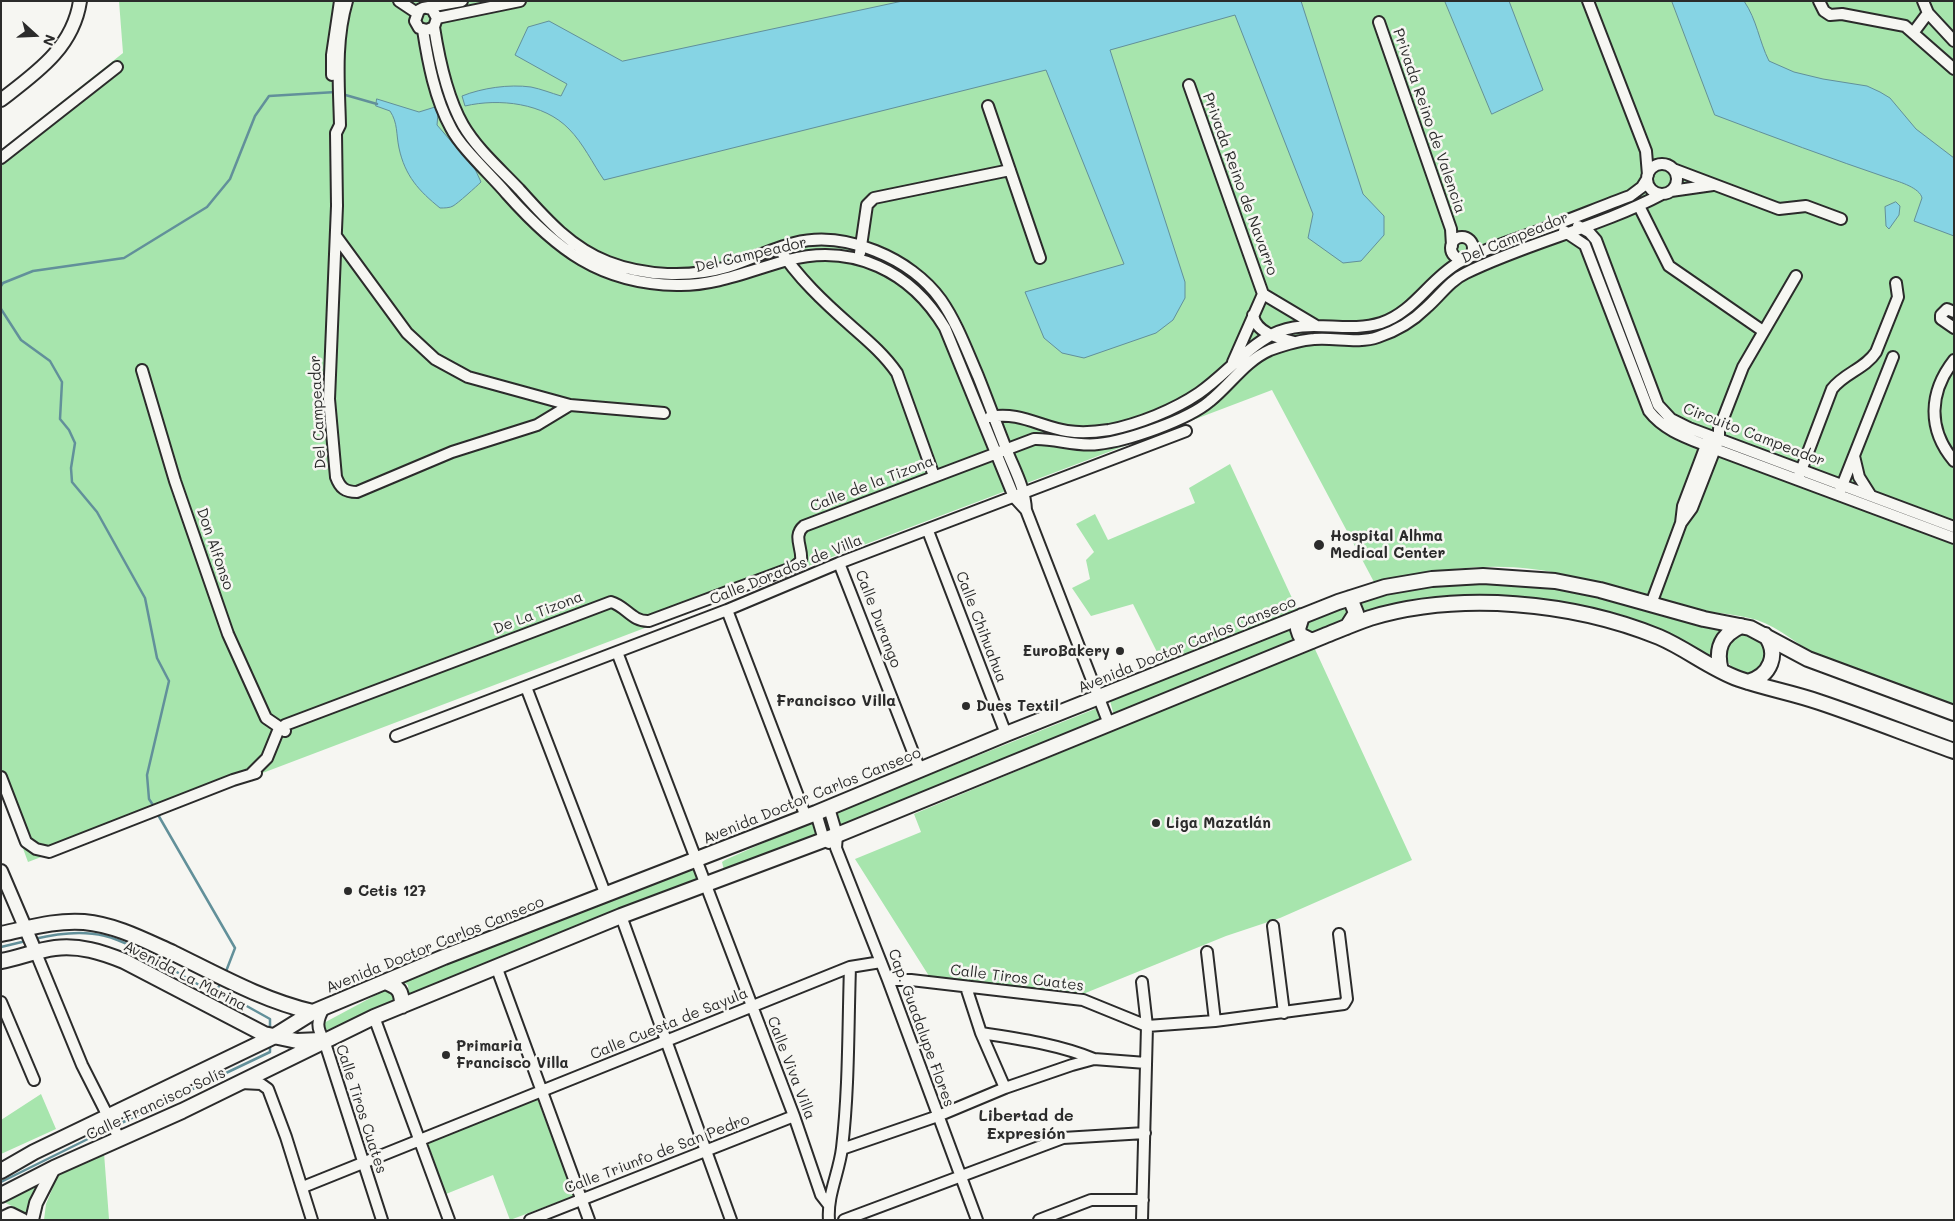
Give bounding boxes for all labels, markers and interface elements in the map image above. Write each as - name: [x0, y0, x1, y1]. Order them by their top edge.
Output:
- north arrow: [10, 10, 60, 60]
- street label: Privada Reino de Valencia: [1389, 26, 1469, 216]
- text: N: [39, 32, 60, 49]
- street label: Privada Reino de Navarro: [1199, 90, 1281, 278]
- street label: Del Campeador: [1459, 208, 1571, 268]
- street label: Del Campeador: [693, 233, 809, 277]
- street label: Del Campeador: [306, 355, 330, 469]
- street label: Circuito Campeador: [1680, 400, 1828, 470]
- street label: Calle de la Tizona: [808, 452, 936, 516]
- street label: Don Alfonso: [193, 506, 237, 592]
- place label: Hospital Alhma Medical Center: [1330, 527, 1445, 562]
- street label: Calle Dorados de Villa: [707, 531, 865, 609]
- marker: Hospital Alhma Medical Center: [1312, 538, 1326, 552]
- street label: Calle Durango: [851, 568, 905, 670]
- street label: Calle Chihuahua: [952, 569, 1010, 685]
- street label: De La Tizona: [491, 588, 585, 638]
- street label: Avenida Doctor Carlos Canseco: [1075, 593, 1299, 697]
- place label: EuroBakery: [1023, 642, 1110, 660]
- marker: EuroBakery: [1114, 645, 1126, 657]
- district label: Francisco Villa: [776, 691, 896, 711]
- place label: Dues Textil: [976, 697, 1059, 715]
- marker: Dues Textil: [960, 700, 972, 712]
- street label: Avenida Doctor Carlos Canseco: [700, 744, 924, 848]
- place label: Liga Mazatlán: [1166, 814, 1271, 832]
- marker: Liga Mazatlán: [1150, 817, 1162, 829]
- place label: Cetis 127: [358, 882, 426, 900]
- marker: Cetis 127: [342, 885, 354, 897]
- street label: Avenida Doctor Carlos Canseco: [323, 893, 547, 997]
- street label: Avenida La Marina: [120, 937, 250, 1015]
- street label: Cap. Guadalupe Flores: [884, 947, 958, 1109]
- street label: Calle Tiros Cuates: [949, 961, 1085, 995]
- street label: Calle Cuesta de Sayula: [588, 984, 750, 1064]
- street label: Calle Viva Villa: [763, 1014, 819, 1122]
- place label: Primaria Francisco Villa: [456, 1037, 569, 1072]
- street label: Calle Tiros Cuates: [332, 1042, 390, 1176]
- marker: Primaria Francisco Villa: [440, 1049, 452, 1061]
- street label: Calle Francisco Solís: [84, 1064, 228, 1144]
- district label: Libertad de Expresión: [978, 1106, 1074, 1144]
- street label: Calle Triunfo de San Pedro: [562, 1110, 752, 1198]

